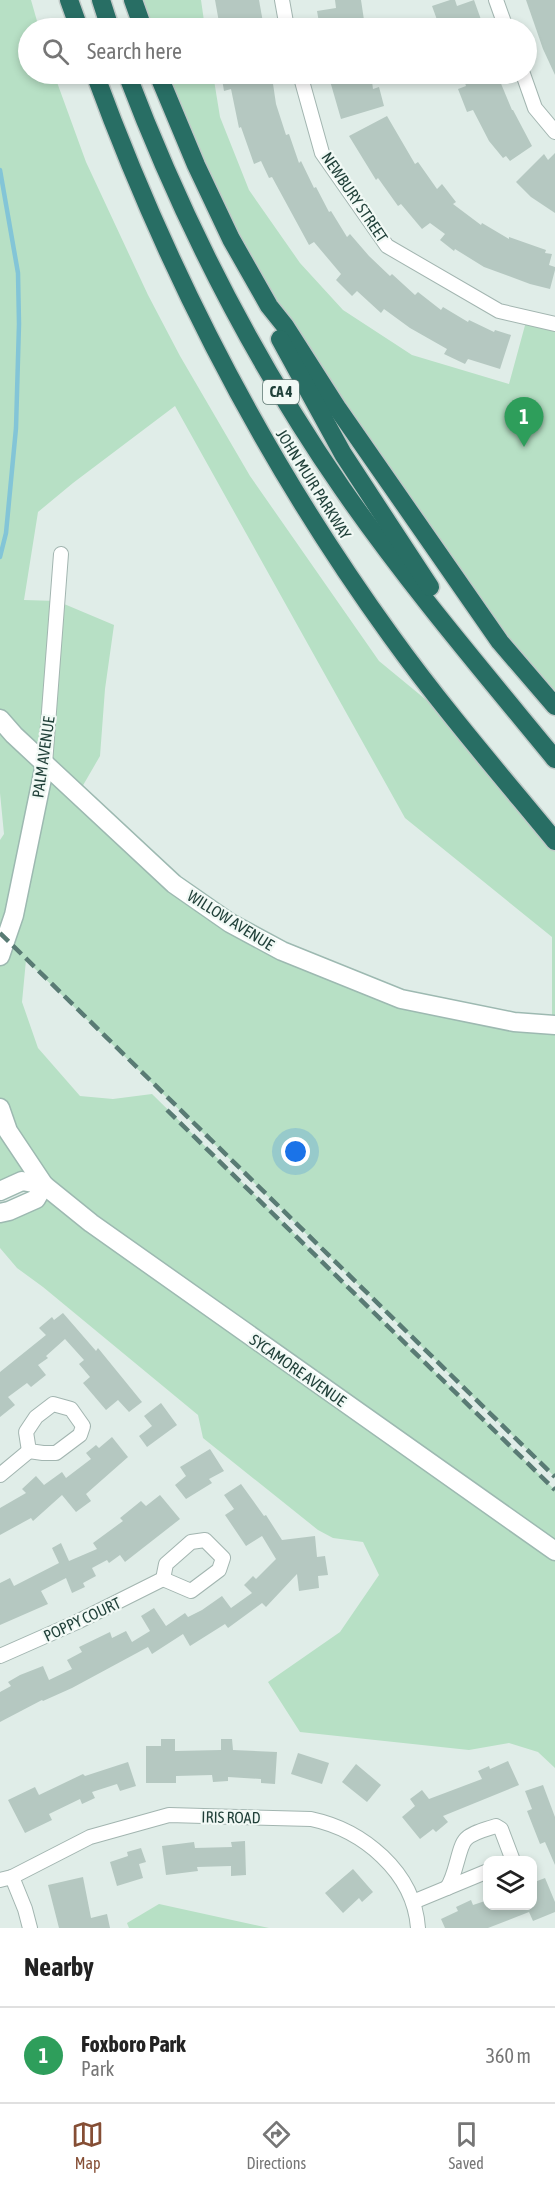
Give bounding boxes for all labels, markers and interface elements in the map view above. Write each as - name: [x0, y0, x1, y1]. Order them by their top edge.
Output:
- search box: [18, 18, 537, 84]
- icon: search: [39, 35, 72, 68]
- text: Search here: [87, 38, 182, 64]
- street label: NEWBURY STREET: [318, 149, 392, 245]
- road number: CA 4: [263, 380, 299, 404]
- pin: 1: [504, 398, 544, 447]
- street label: JOHN MUIR PARKWAY: [273, 426, 356, 543]
- street label: PALM AVENUE: [28, 715, 58, 799]
- street label: WILLOW AVENUE: [184, 886, 278, 954]
- your location: [281, 1137, 310, 1166]
- street label: SYCAMORE AVENUE: [246, 1330, 350, 1410]
- street label: POPPY COURT: [41, 1593, 123, 1645]
- street label: IRIS ROAD: [201, 1807, 261, 1827]
- map controls: [483, 1856, 537, 1910]
- button: layers: [483, 1856, 537, 1910]
- text: Nearby: [24, 1952, 94, 1982]
- text: Foxboro Park: [81, 2031, 186, 2057]
- text: 1: [39, 2044, 48, 2067]
- text: 360 m: [486, 2044, 531, 2067]
- text: Park: [81, 2057, 114, 2080]
- tab: Map: [71, 2118, 104, 2172]
- tab: Directions: [246, 2118, 306, 2172]
- tab: Saved: [448, 2118, 484, 2172]

